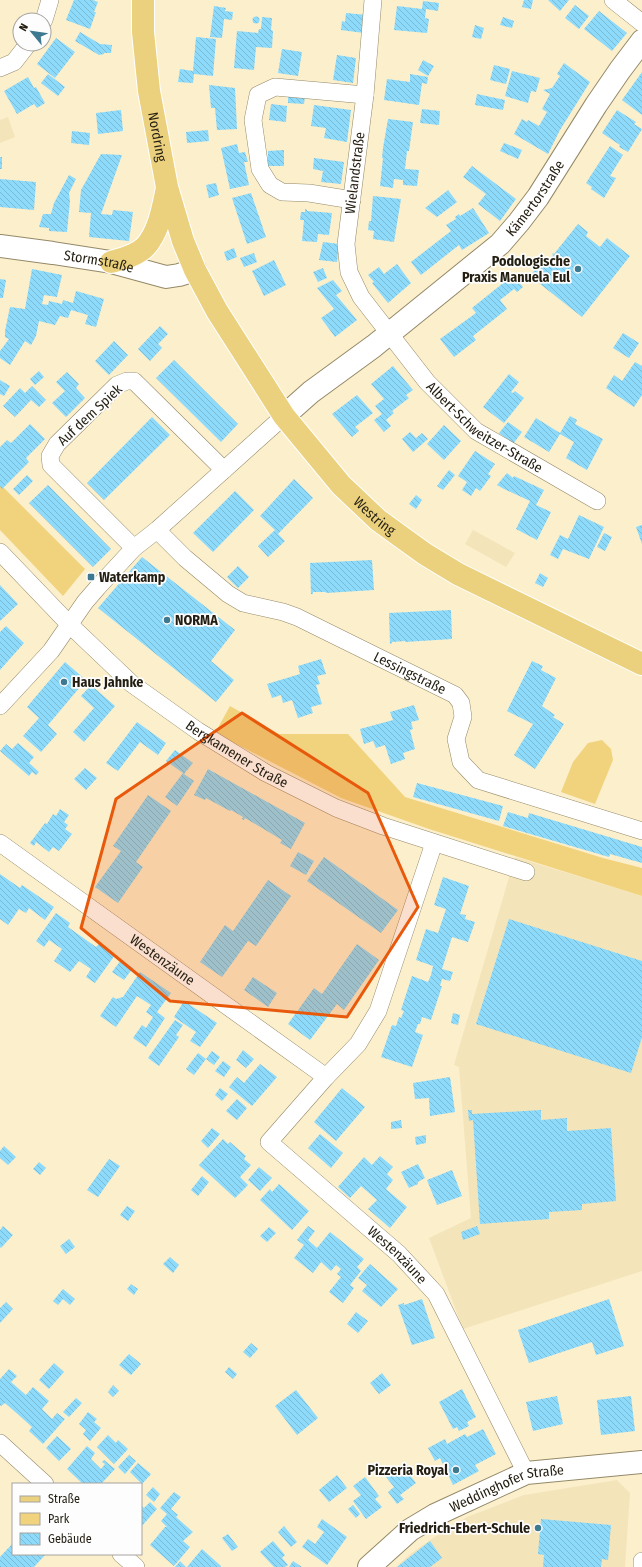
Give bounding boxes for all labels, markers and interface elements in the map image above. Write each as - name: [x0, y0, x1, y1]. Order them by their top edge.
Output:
- north arrow: [12, 12, 52, 52]
- text: N: [16, 21, 31, 33]
- street label: Nordring: [145, 111, 171, 164]
- street label: Wielandstraße: [342, 131, 368, 215]
- street label: Kämertorstraße: [502, 157, 568, 240]
- street label: Stormstraße: [63, 246, 136, 276]
- place label: Podologische Praxis Manuela Eul: [462, 253, 570, 286]
- marker: Podologische Praxis Manuela Eul: [573, 264, 583, 274]
- street label: Albert-Schweitzer-Straße: [423, 378, 546, 476]
- street label: Auf dem Spiek: [54, 380, 126, 449]
- street label: Westring: [350, 493, 399, 539]
- place label: Waterkamp: [99, 569, 166, 586]
- marker: Waterkamp: [86, 572, 96, 582]
- place label: NORMA: [175, 612, 218, 629]
- marker: NORMA: [162, 615, 172, 625]
- street label: Lessingstraße: [371, 648, 449, 698]
- place label: Haus Jahnke: [72, 674, 143, 691]
- marker: Haus Jahnke: [59, 677, 69, 687]
- street label: Bergkamener Straße: [182, 717, 291, 791]
- street label: Westenzäune: [127, 931, 198, 989]
- street label: Westenzäune: [364, 1222, 431, 1287]
- street label: Weddinghofer Straße: [447, 1461, 565, 1516]
- place label: Pizzeria Royal: [367, 1462, 448, 1479]
- marker: Pizzeria Royal: [451, 1465, 461, 1475]
- legend: [12, 1483, 142, 1555]
- text: Straße: [48, 1492, 80, 1506]
- text: Park: [48, 1512, 70, 1526]
- place label: Friedrich-Ebert-Schule: [399, 1520, 530, 1537]
- marker: Friedrich-Ebert-Schule: [533, 1523, 543, 1533]
- text: Gebäude: [48, 1532, 92, 1546]

